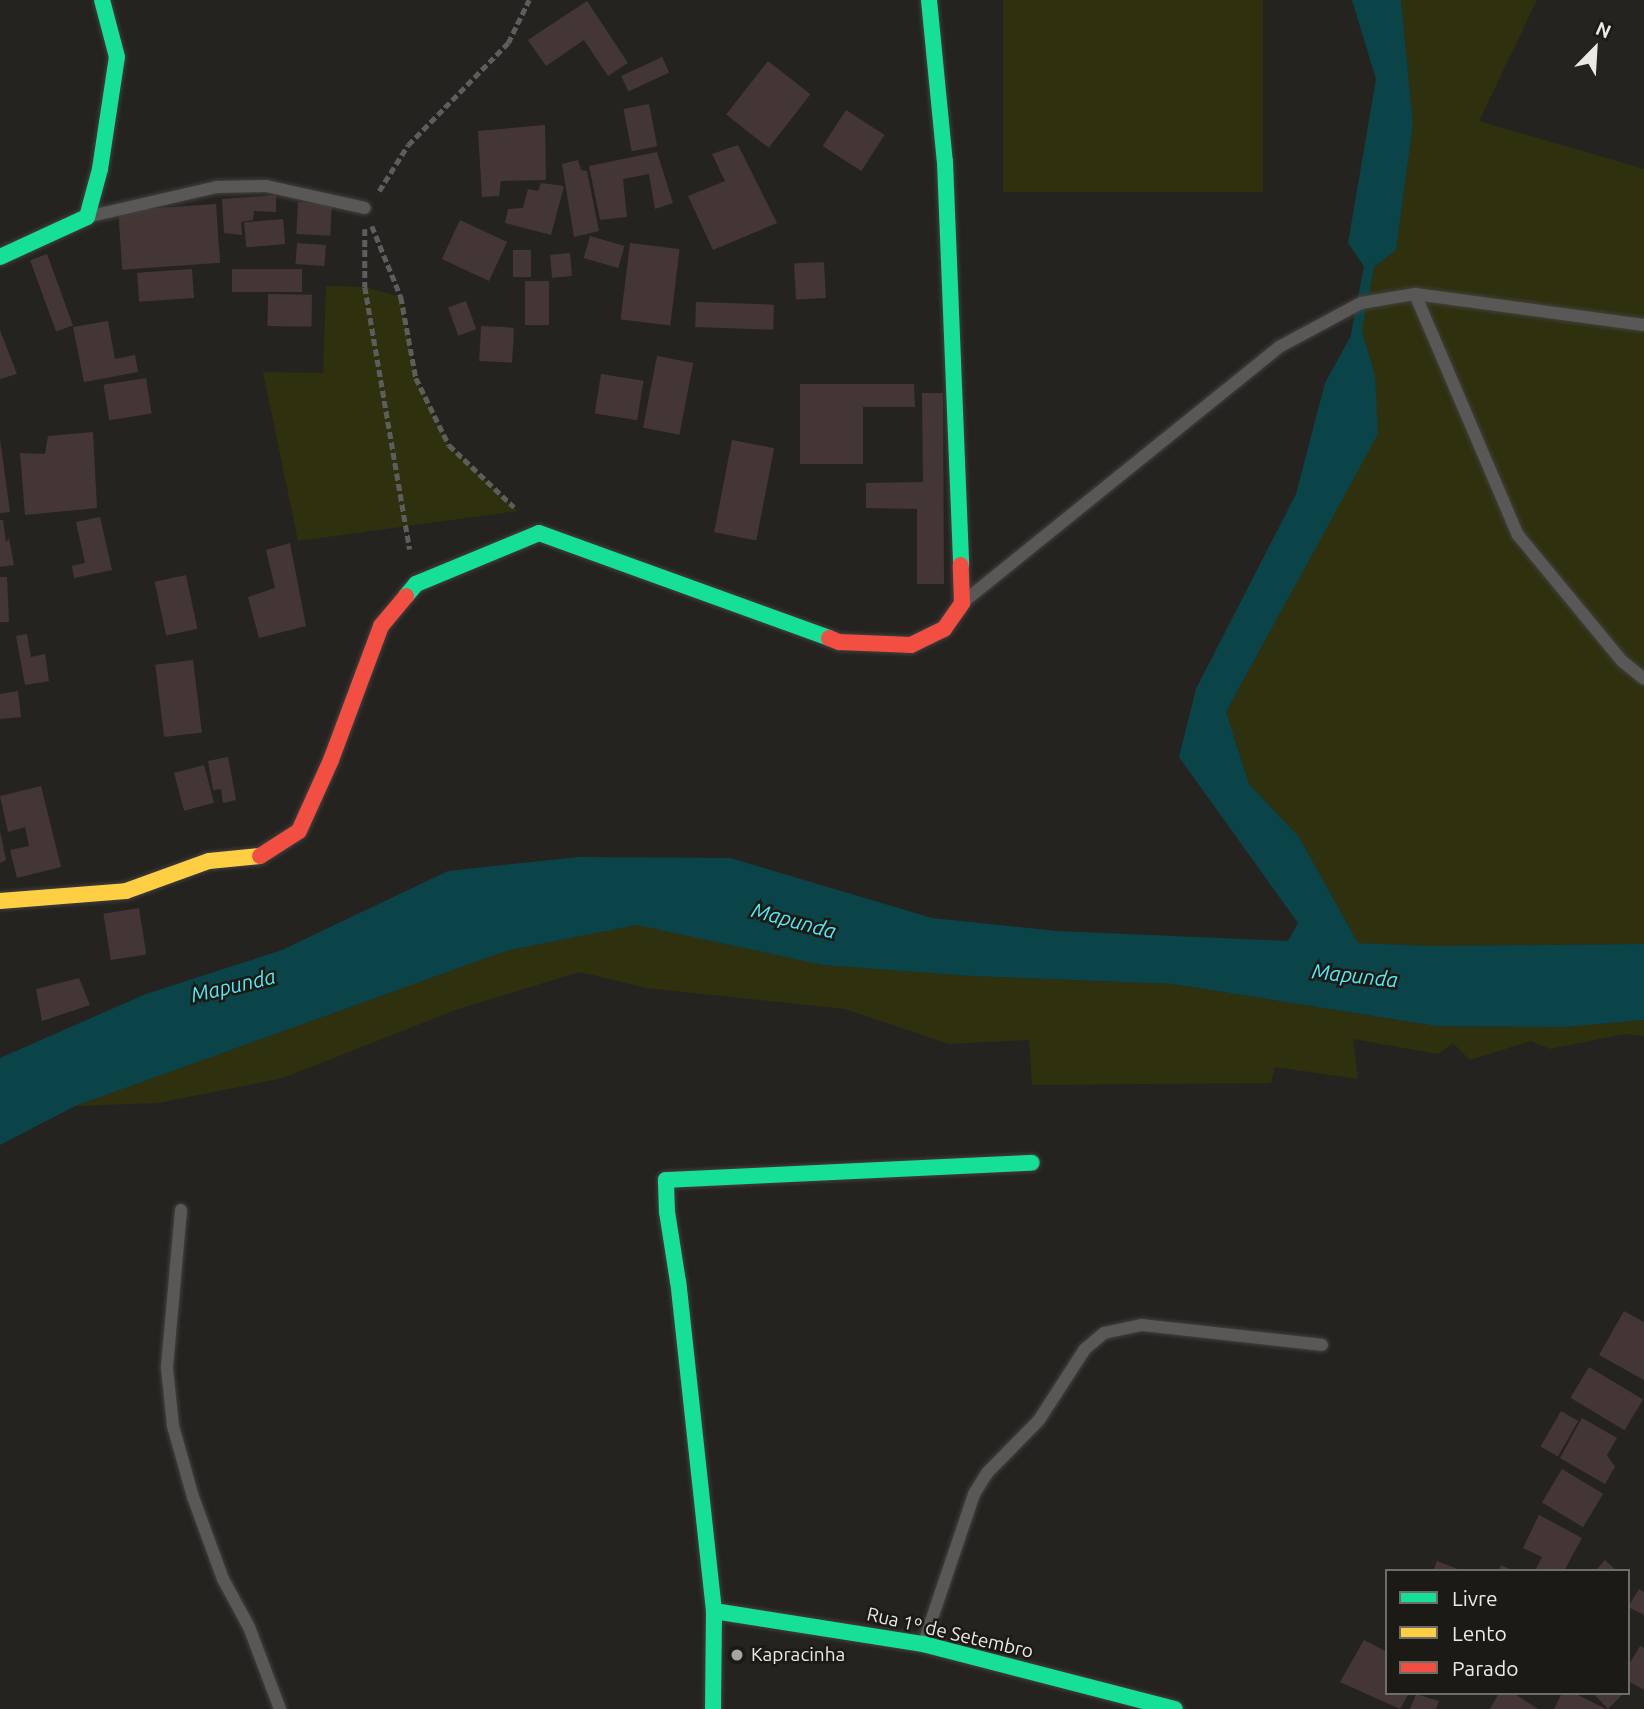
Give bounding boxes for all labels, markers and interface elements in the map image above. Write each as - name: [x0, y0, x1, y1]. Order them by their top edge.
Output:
- north arrow: [1560, 14, 1630, 84]
- text: N: [1593, 17, 1614, 43]
- water label: Mapunda: [749, 897, 839, 943]
- water label: Mapunda: [1311, 958, 1399, 992]
- water label: Mapunda: [188, 963, 278, 1007]
- legend: [1385, 1569, 1630, 1695]
- text: Livre: [1452, 1586, 1498, 1610]
- street label: Rua 1º de Setembro: [864, 1603, 1036, 1663]
- text: Lento: [1452, 1621, 1507, 1645]
- place label: Kapracinha: [751, 1644, 845, 1666]
- marker: Kapracinha: [729, 1647, 745, 1663]
- text: Parado: [1452, 1656, 1518, 1680]

